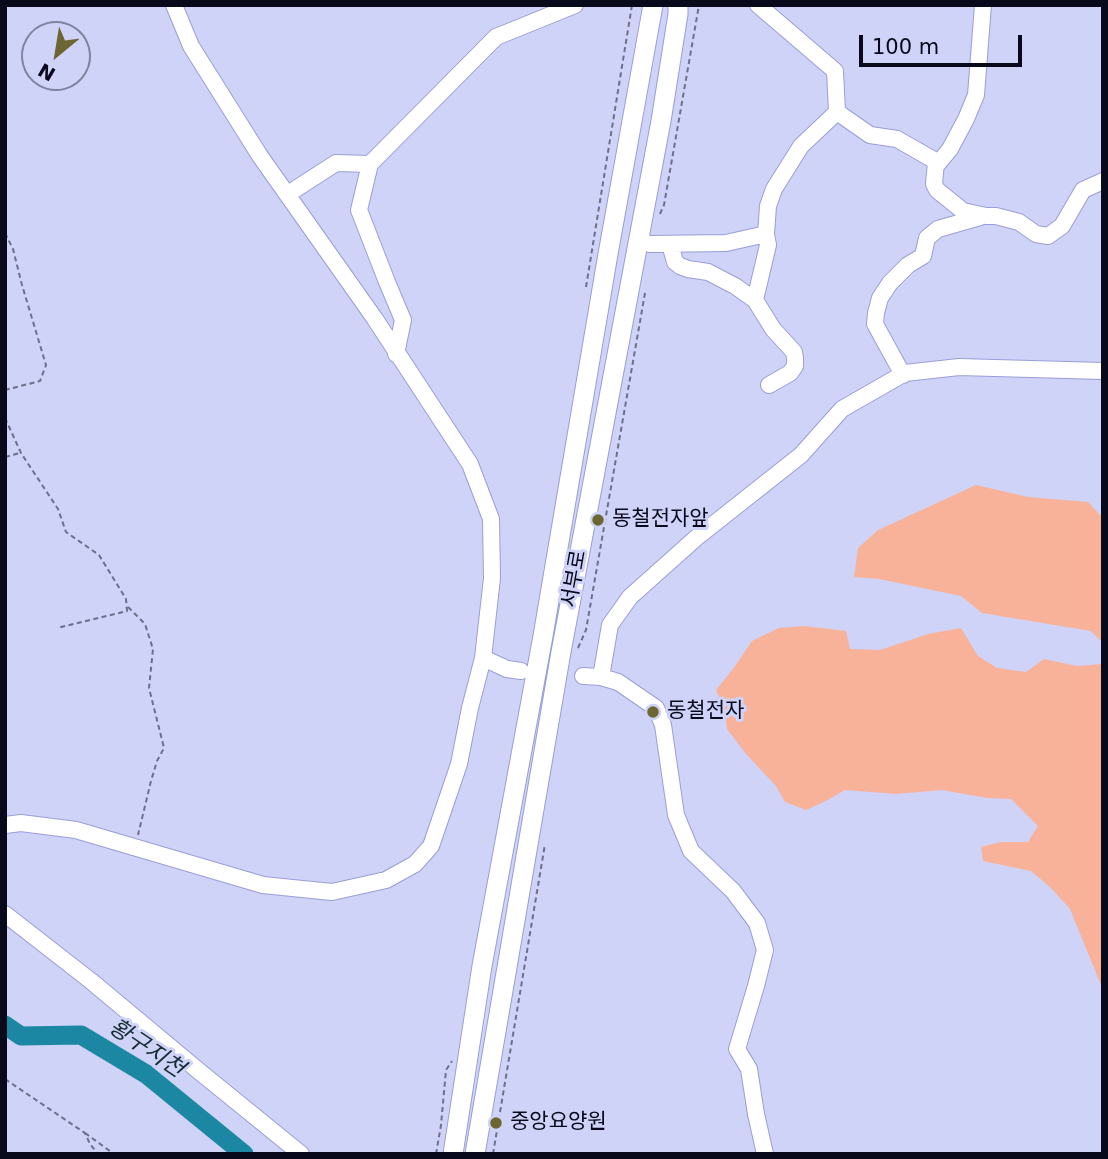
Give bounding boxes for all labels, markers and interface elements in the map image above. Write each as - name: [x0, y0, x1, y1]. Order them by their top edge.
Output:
- north arrow: [21, 21, 91, 91]
- scale bar: [863, 21, 1026, 65]
- text: 100 m: [872, 35, 939, 59]
- text: N: [34, 59, 59, 86]
- place label: 동철전자앞: [612, 507, 709, 533]
- marker: 동철전자앞: [590, 512, 606, 528]
- street label: 서부로: [558, 548, 592, 610]
- place label: 동철전자: [667, 699, 744, 725]
- marker: 동철전자: [645, 704, 661, 720]
- water label: 황구지천: [103, 1014, 189, 1084]
- place label: 중앙요양원: [510, 1110, 607, 1136]
- marker: 중앙요양원: [488, 1115, 504, 1131]

